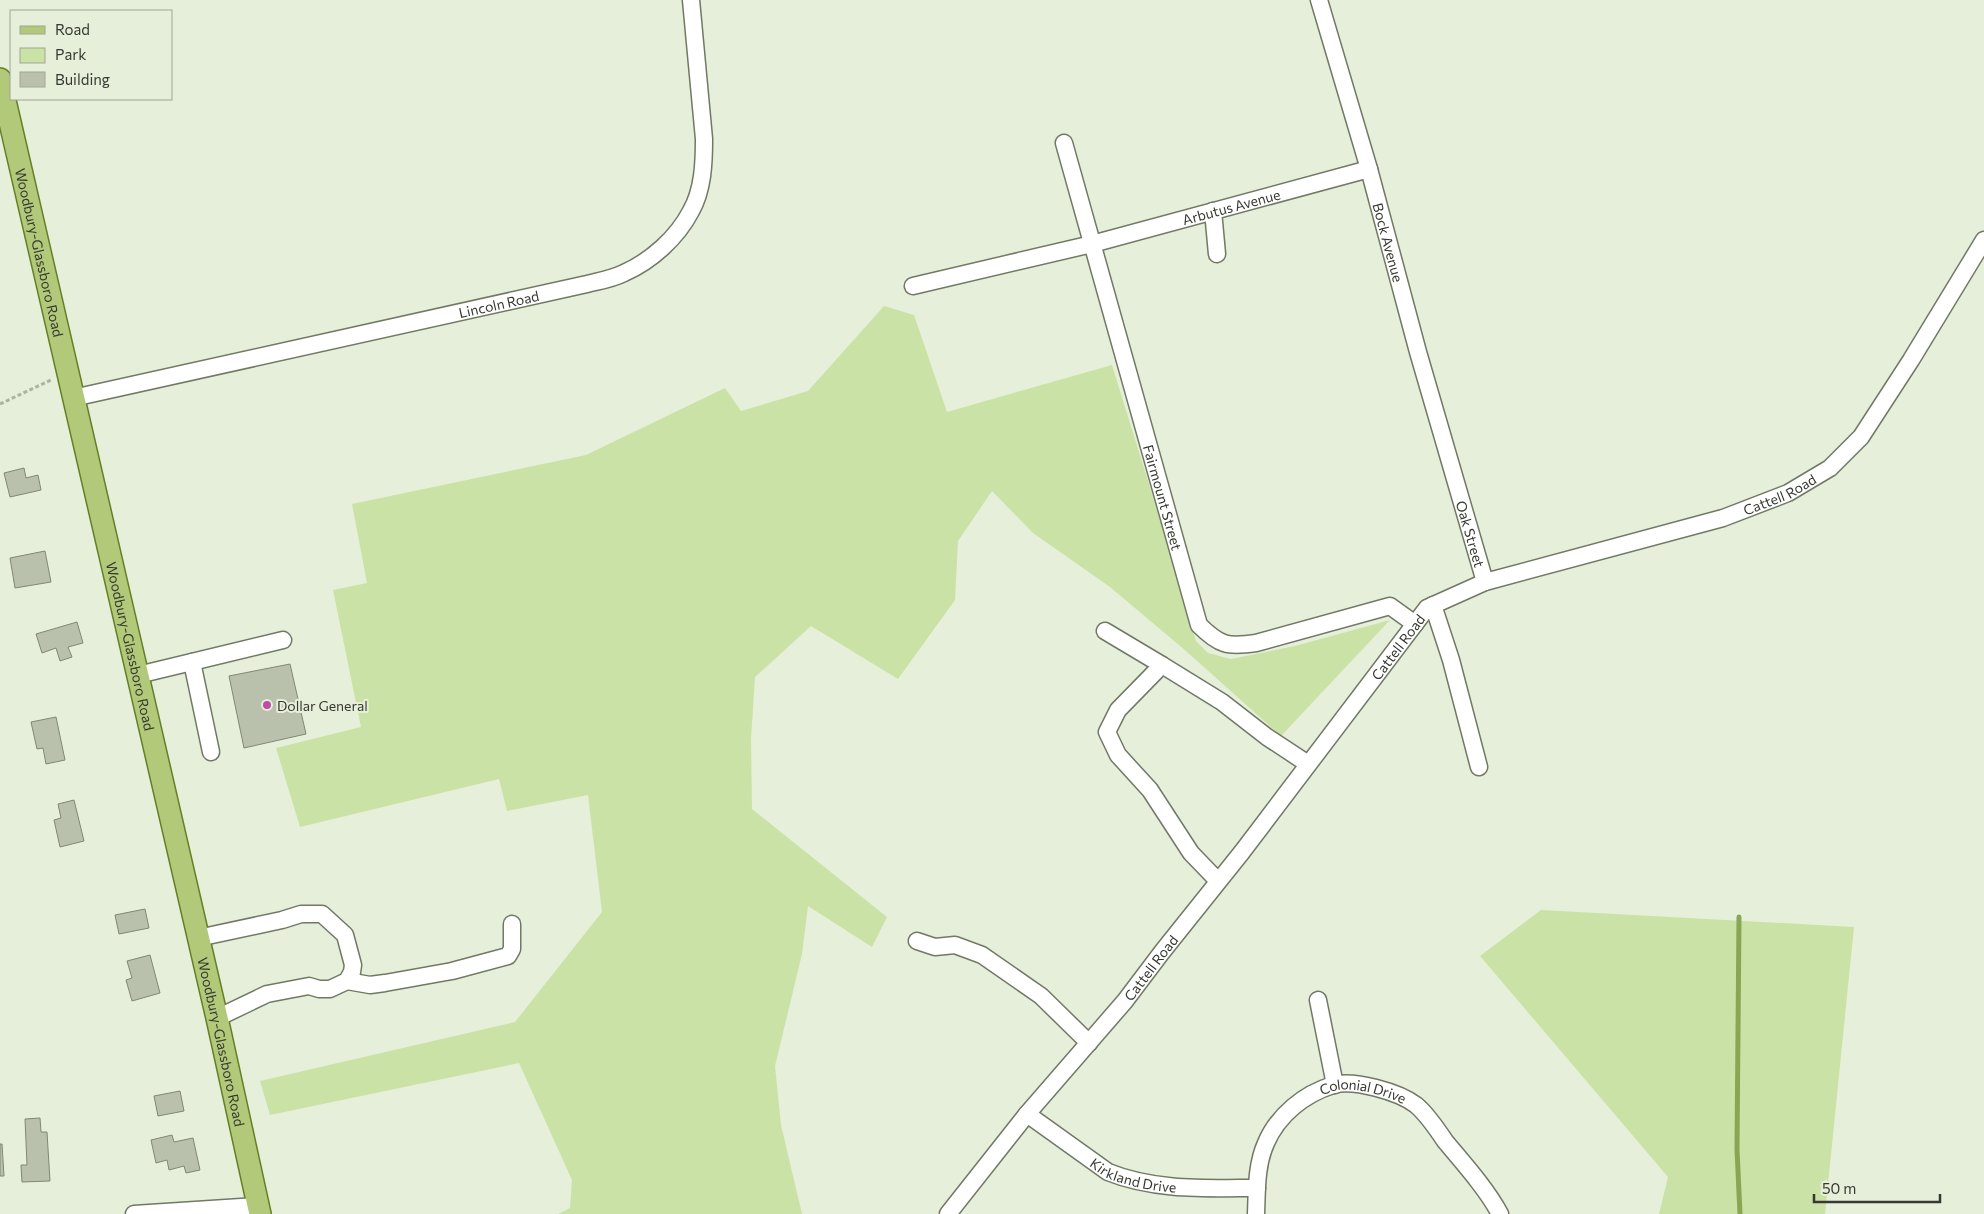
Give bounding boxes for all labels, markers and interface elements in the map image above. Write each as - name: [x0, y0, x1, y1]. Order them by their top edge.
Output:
- legend: [10, 10, 172, 100]
- text: Road: [55, 20, 90, 38]
- text: Park: [55, 45, 86, 63]
- text: Building: [55, 70, 110, 88]
- street label: Woodbury-Glassboro Road: [12, 166, 68, 338]
- street label: Arbutus Avenue: [1180, 185, 1282, 228]
- street label: Bock Avenue: [1370, 201, 1407, 284]
- street label: Lincoln Road: [457, 286, 541, 321]
- street label: Fairmount Street: [1140, 443, 1186, 552]
- street label: Cattell Road: [1741, 470, 1819, 518]
- street label: Oak Street: [1453, 498, 1489, 569]
- street label: Woodbury-Glassboro Road: [103, 560, 159, 732]
- street label: Cattell Road: [1367, 610, 1428, 683]
- place label: Dollar General: [277, 697, 368, 714]
- marker: Dollar General: [261, 699, 273, 711]
- street label: Cattell Road: [1120, 931, 1181, 1004]
- street label: Woodbury-Glassboro Road: [195, 956, 249, 1128]
- street label: Colonial Drive: [1317, 1075, 1409, 1106]
- street label: Kirkland Drive: [1087, 1154, 1177, 1195]
- scale bar: [1814, 1172, 1940, 1204]
- text: 50 m: [1822, 1179, 1856, 1197]

